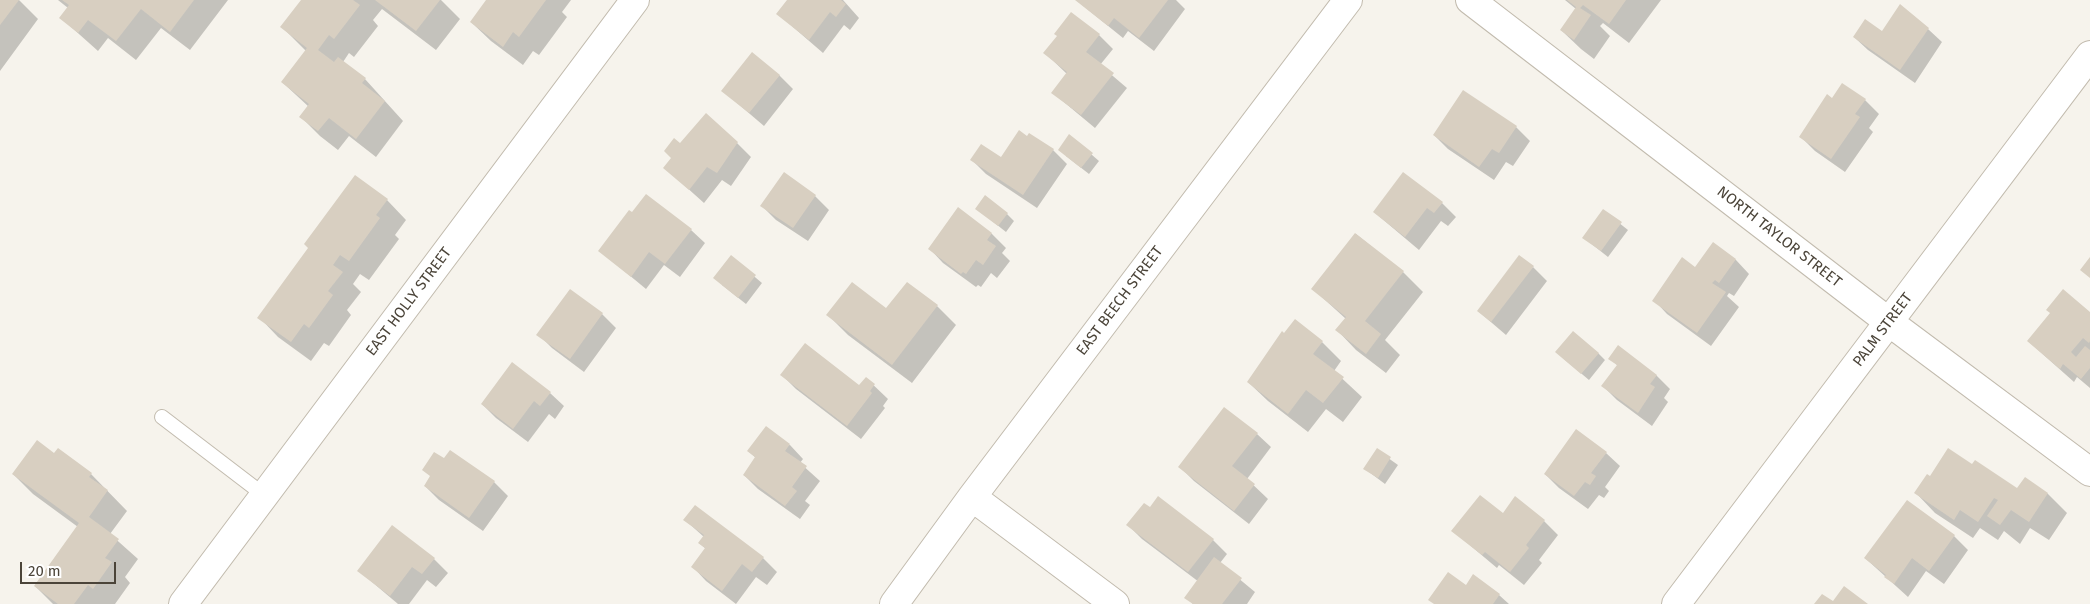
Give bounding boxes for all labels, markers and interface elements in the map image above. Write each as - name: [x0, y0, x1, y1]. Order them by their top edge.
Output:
- street label: NORTH TAYLOR STREET: [1713, 183, 1845, 291]
- street label: EAST BEECH STREET: [1073, 243, 1167, 359]
- street label: EAST HOLLY STREET: [362, 244, 456, 360]
- street label: PALM STREET: [1849, 290, 1917, 370]
- scale bar: [22, 552, 119, 584]
- text: 20 m: [28, 562, 61, 580]

